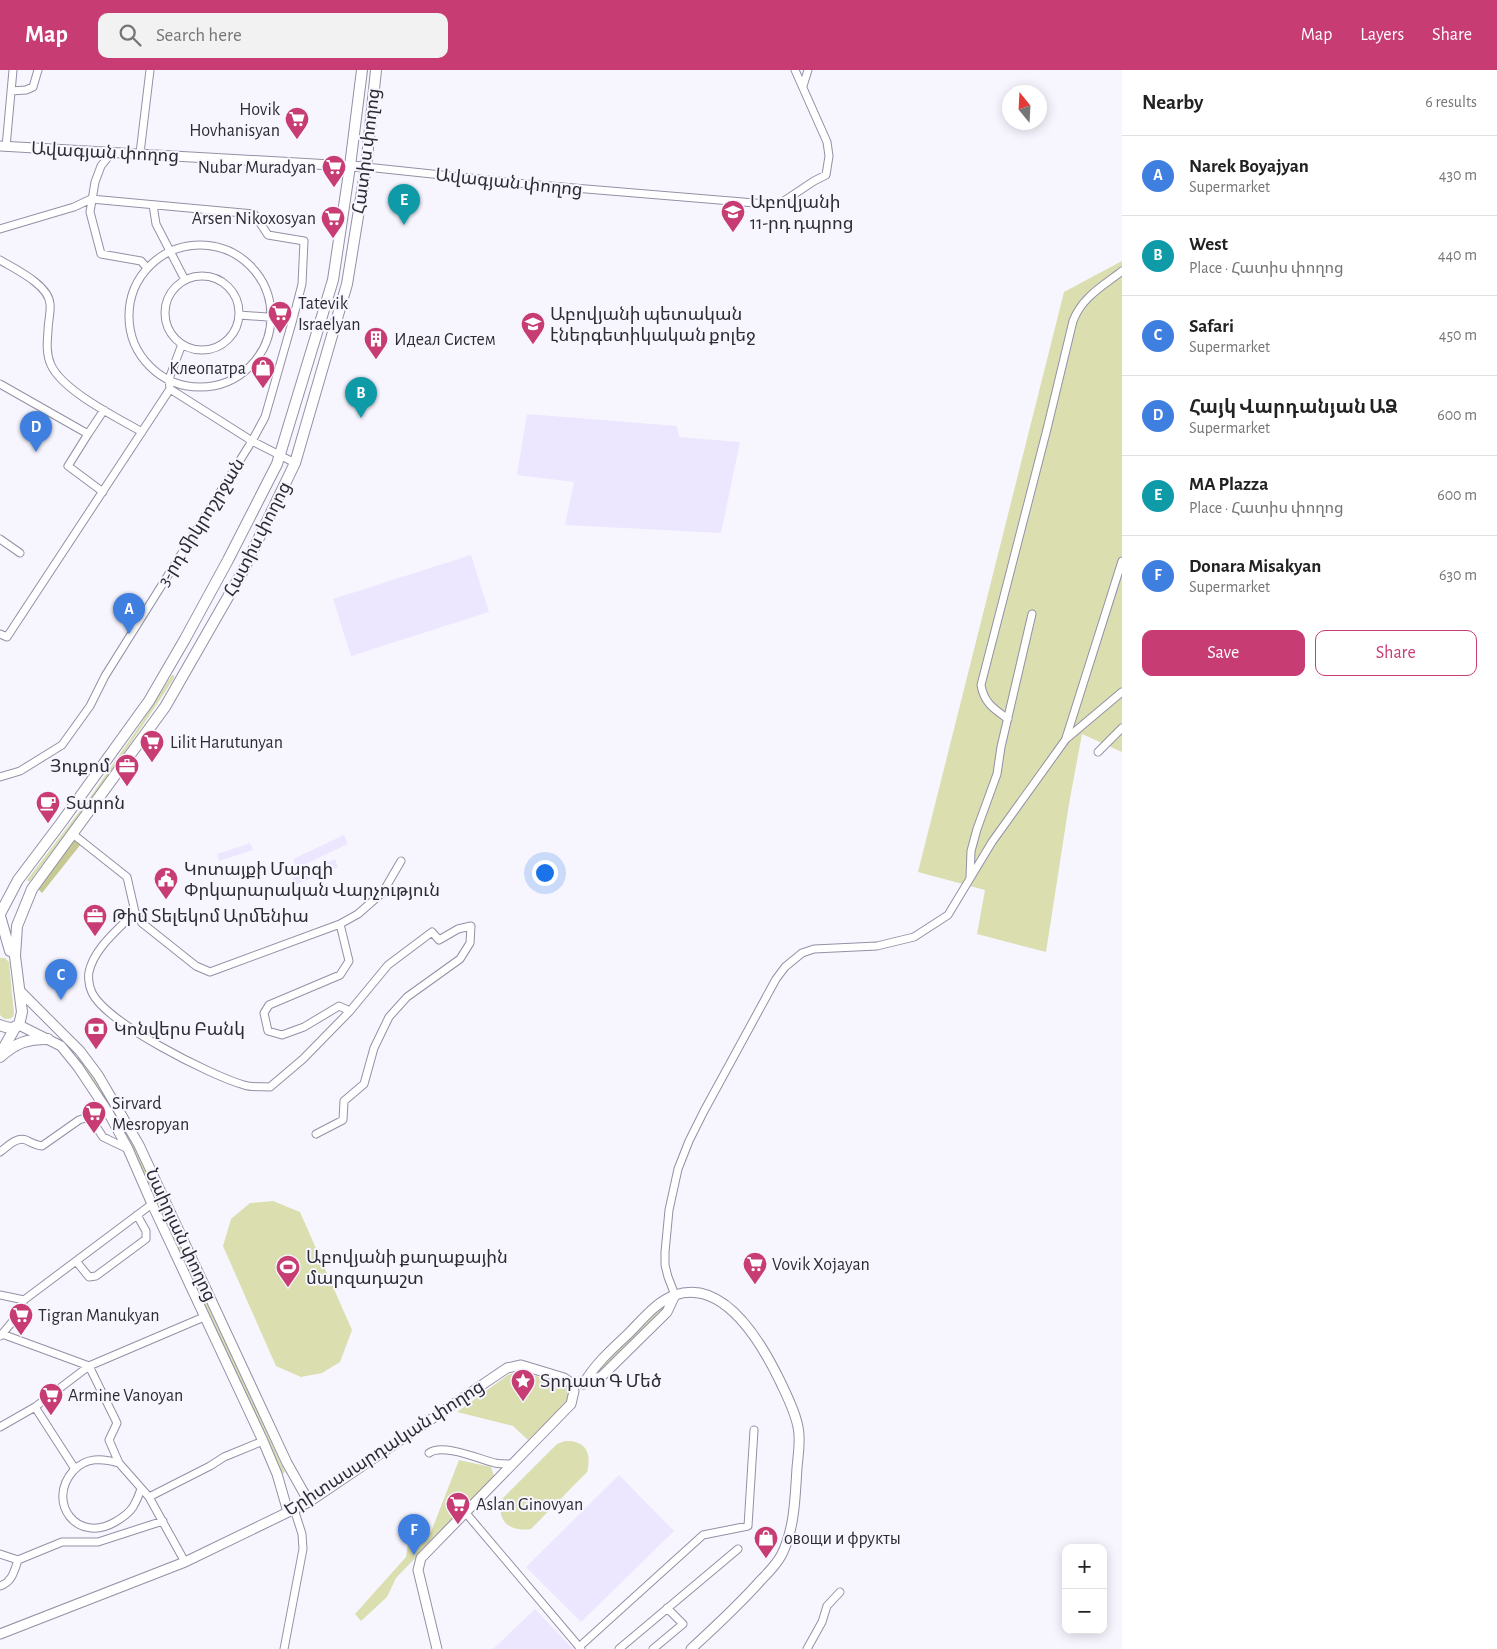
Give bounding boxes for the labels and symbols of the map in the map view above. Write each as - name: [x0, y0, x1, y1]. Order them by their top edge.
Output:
- north arrow: [1002, 85, 1047, 130]
- street label: Հատիս փողոց: [350, 87, 384, 215]
- place label: Hovik Hovhanisyan: [189, 101, 281, 140]
- supermarket icon: Hovik Hovhanisyan: [284, 106, 310, 140]
- street label: Ավագյան փողոց: [30, 140, 179, 166]
- supermarket icon: Nubar Muradyan: [321, 154, 347, 188]
- place label: Nubar Muradyan: [198, 159, 316, 177]
- street label: Ավագյան փողոց: [434, 166, 584, 200]
- pin: E: [388, 184, 420, 225]
- place label: Աբովյանի 11-րդ դպրոց: [750, 194, 854, 233]
- school or university icon: Աբովյանի 11-րդ դպրոց: [720, 199, 746, 233]
- supermarket icon: Arsen Nikoxosyan: [320, 205, 346, 239]
- place label: Arsen Nikoxosyan: [192, 210, 316, 228]
- place label: Tatevik Israelyan: [298, 295, 361, 334]
- supermarket icon: Tatevik Israelyan: [267, 300, 293, 334]
- place label: Աբովյանի պետական էներգետիկական քոլեջ: [550, 306, 755, 345]
- school or university icon: Աբովյանի պետական էներգետիկական քոլեջ: [520, 311, 546, 345]
- building icon: Идеал Систем: [363, 326, 389, 360]
- place label: Идеал Систем: [394, 331, 496, 349]
- shop icon: Клеопатра: [250, 355, 276, 389]
- place label: Клеопатра: [169, 360, 246, 378]
- pin: B: [345, 377, 377, 418]
- pin: D: [20, 411, 52, 452]
- street label: 3-րդ միկրոշրջան: [155, 455, 248, 590]
- street label: Հատիս փողոց: [221, 479, 295, 600]
- pin: A: [113, 593, 145, 634]
- supermarket icon: Lilit Harutunyan: [139, 729, 165, 763]
- place label: Lilit Harutunyan: [170, 734, 283, 752]
- office icon: Յուքոմ: [114, 753, 140, 787]
- place label: Յուքոմ: [50, 758, 110, 776]
- cafe icon: Տարոն: [35, 790, 61, 824]
- place label: Տարոն: [66, 795, 125, 813]
- your location: [532, 860, 558, 886]
- place label: Կոտայքի Մարզի Փրկարարական Վարչություն: [184, 861, 440, 900]
- public building icon: Կոտայքի Մարզի Փրկարարական Վարչություն: [153, 866, 179, 900]
- office icon: Թիմ Տելեկոմ Արմենիա: [82, 903, 108, 937]
- place label: Թիմ Տելեկոմ Արմենիա: [112, 908, 309, 926]
- pin: C: [45, 959, 77, 1000]
- bank icon: Կոնվերս Բանկ: [83, 1016, 109, 1050]
- place label: Կոնվերս Բանկ: [114, 1021, 245, 1039]
- place label: Sirvard Mesropyan: [112, 1095, 189, 1134]
- supermarket icon: Sirvard Mesropyan: [81, 1100, 107, 1134]
- street label: Նաիրյան փողոց: [142, 1166, 219, 1304]
- place label: Աբովյանի քաղաքային մարզադաշտ: [306, 1249, 508, 1288]
- supermarket icon: Vovik Xojayan: [742, 1251, 768, 1285]
- sports icon: Աբովյանի քաղաքային մարզադաշտ: [275, 1254, 301, 1288]
- place label: Vovik Xojayan: [772, 1256, 870, 1274]
- supermarket icon: Tigran Manukyan: [8, 1302, 34, 1336]
- place label: Tigran Manukyan: [38, 1307, 160, 1325]
- place icon: Տրդատ Գ Մեծ: [510, 1368, 536, 1402]
- place label: Տրդատ Գ Մեծ: [540, 1373, 662, 1391]
- street label: Երիտասարդական փողոց: [282, 1378, 488, 1520]
- supermarket icon: Armine Vanoyan: [38, 1382, 64, 1416]
- place label: Armine Vanoyan: [68, 1387, 183, 1405]
- supermarket icon: Aslan Ginovyan: [445, 1491, 471, 1525]
- place label: Aslan Ginovyan: [476, 1496, 583, 1514]
- pin: F: [398, 1514, 430, 1555]
- shop icon: овощи и фрукты: [753, 1525, 779, 1559]
- place label: овощи и фрукты: [784, 1530, 901, 1548]

